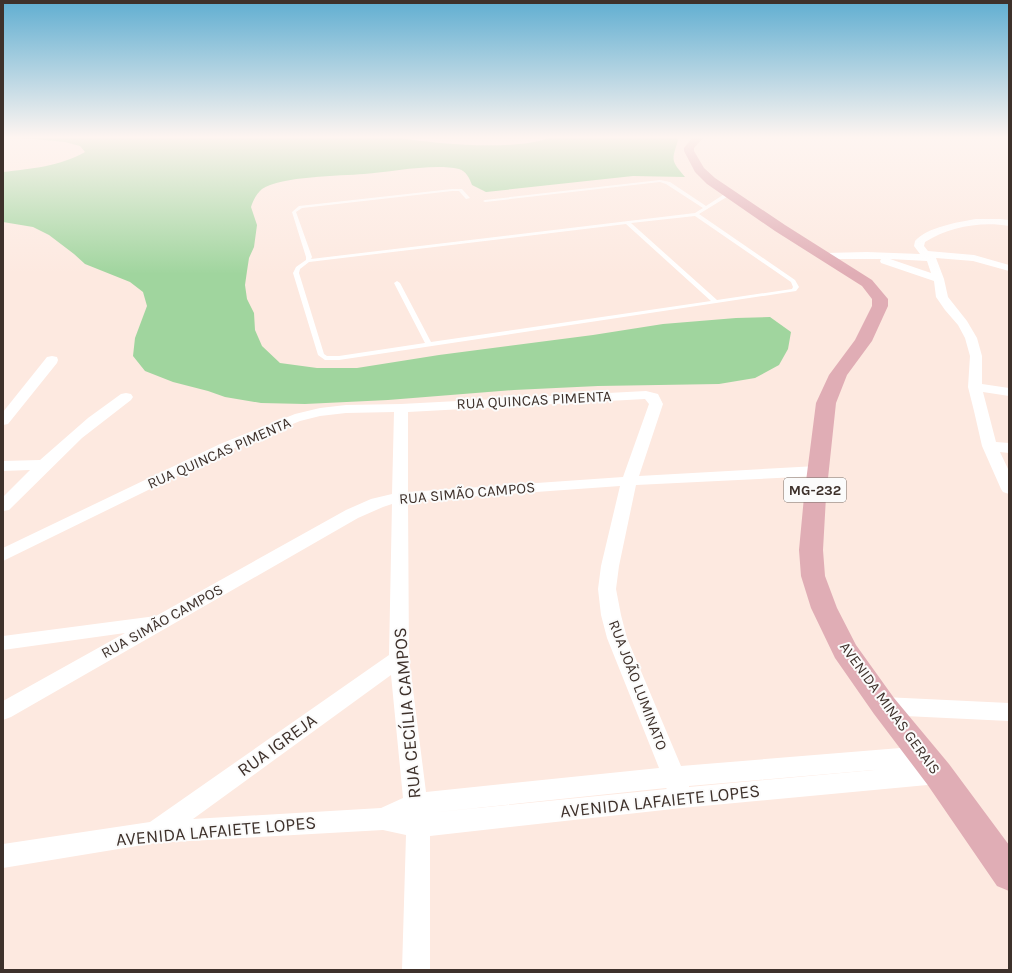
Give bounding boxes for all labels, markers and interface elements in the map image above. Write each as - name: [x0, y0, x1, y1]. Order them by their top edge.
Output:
- street label: RUA QUINCAS PIMENTA: [456, 387, 612, 413]
- street label: RUA QUINCAS PIMENTA: [145, 413, 294, 493]
- street label: RUA SIMÃO CAMPOS: [398, 478, 536, 508]
- road number: MG-232: [784, 478, 846, 502]
- street label: RUA SIMÃO CAMPOS: [98, 580, 226, 662]
- street label: RUA JOÃO LUMINATO: [605, 617, 671, 753]
- street label: RUA CECÍLIA CAMPOS: [388, 626, 425, 800]
- street label: AVENIDA MINAS GERAIS: [836, 638, 944, 778]
- street label: RUA IGREJA: [233, 709, 321, 781]
- street label: AVENIDA LAFAIETE LOPES: [559, 780, 761, 822]
- street label: AVENIDA LAFAIETE LOPES: [115, 811, 317, 851]

